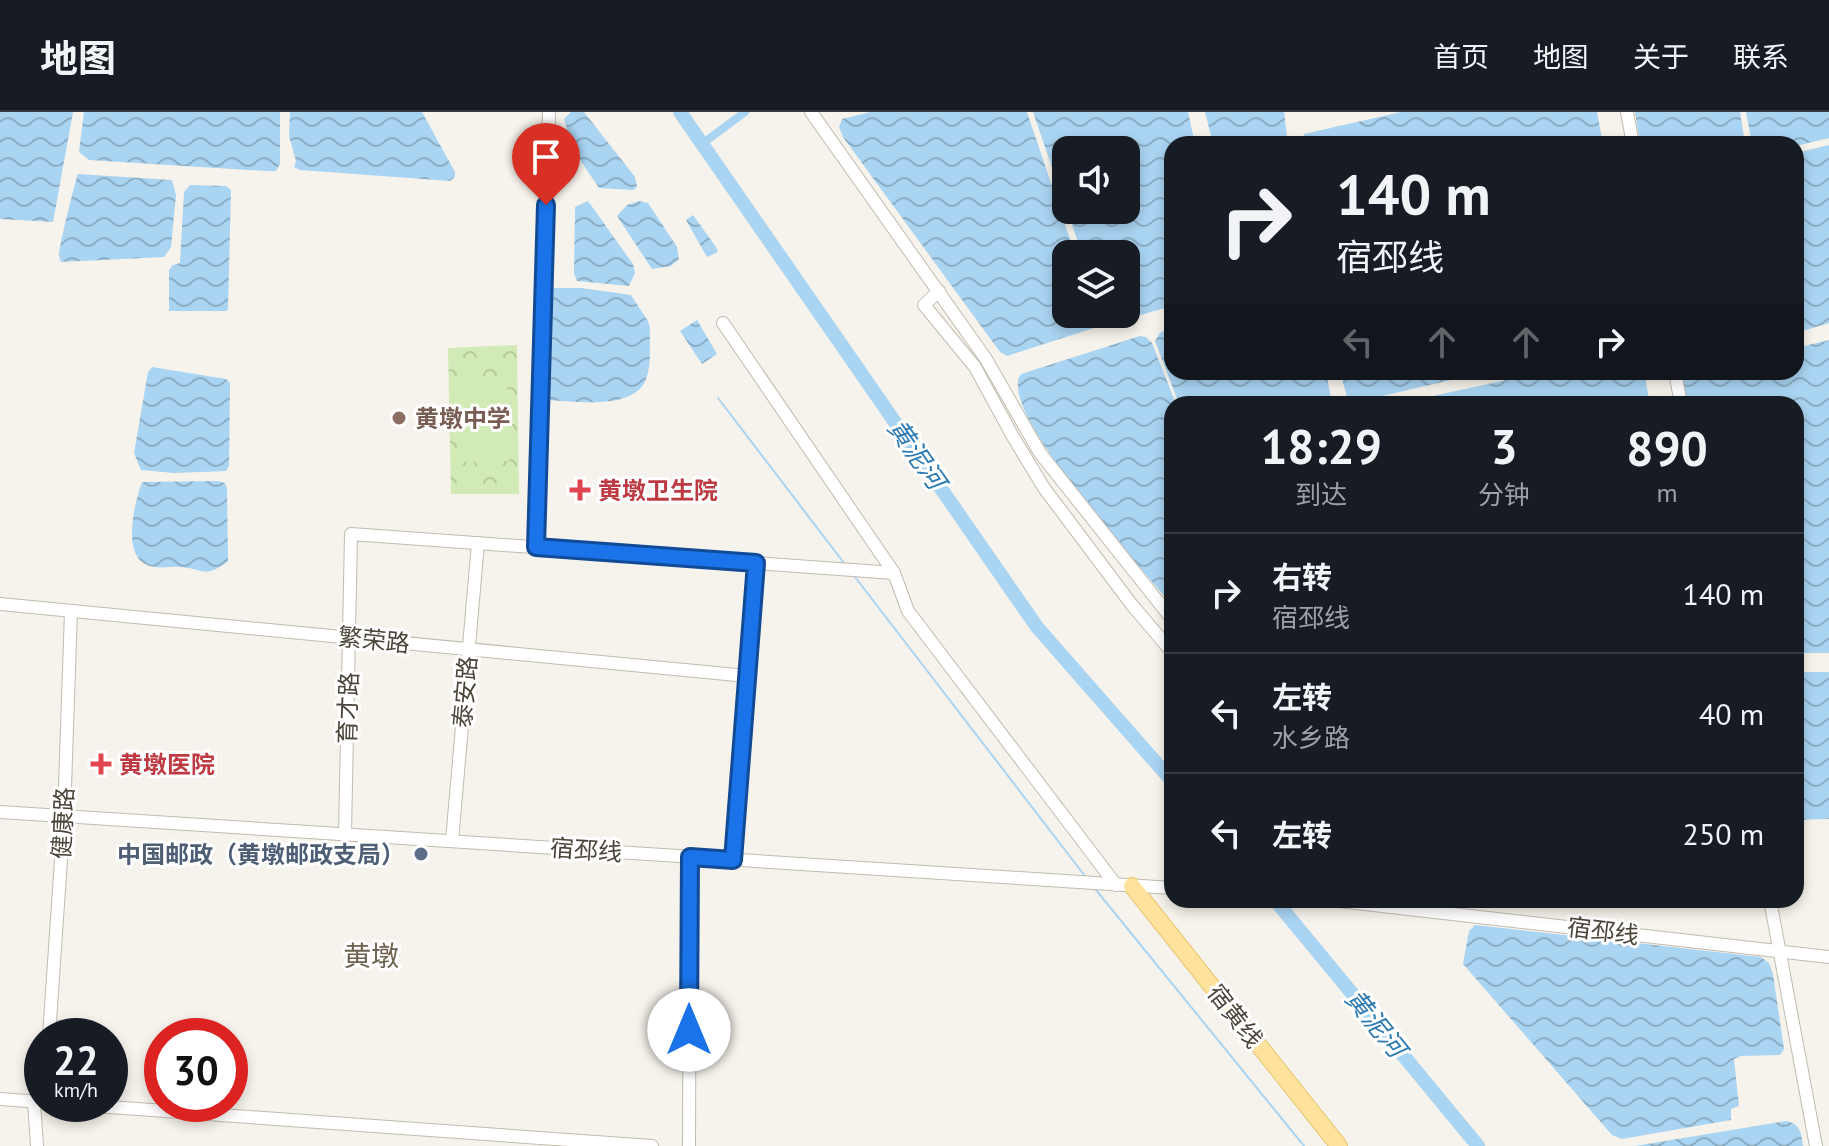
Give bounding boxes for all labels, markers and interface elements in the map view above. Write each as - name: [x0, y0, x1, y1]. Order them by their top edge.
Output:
- text: 地图: [40, 33, 116, 82]
- text: 首页: [1433, 38, 1489, 75]
- text: 地图: [1533, 38, 1589, 75]
- text: 关于: [1633, 38, 1689, 75]
- text: 联系: [1733, 38, 1789, 75]
- pin: [512, 123, 580, 205]
- icon: arrive: [524, 135, 568, 179]
- map controls: [1052, 136, 1140, 328]
- button: sound: [1052, 136, 1140, 224]
- text: 140 m: [1336, 158, 1491, 230]
- icon: right: [1204, 168, 1308, 272]
- text: 宿邳线: [1336, 233, 1444, 280]
- button: layers: [1052, 240, 1140, 328]
- icon: left: [1336, 320, 1380, 364]
- icon: ahead: [1420, 320, 1464, 364]
- icon: ahead: [1504, 320, 1548, 364]
- icon: right: [1588, 320, 1632, 364]
- place label: 黄墩中学: [415, 403, 511, 434]
- marker: 黄墩中学: [390, 409, 408, 427]
- water label: 黄泥河: [881, 413, 956, 500]
- text: 18:29: [1260, 415, 1382, 477]
- text: 3: [1490, 415, 1518, 477]
- text: 890: [1626, 417, 1708, 479]
- place label: 黄墩卫生院: [598, 475, 718, 506]
- text: m: [1656, 476, 1678, 509]
- text: 到达: [1295, 478, 1347, 511]
- text: 分钟: [1478, 478, 1530, 511]
- marker: 黄墩卫生院: [569, 479, 591, 501]
- text: 右转: [1272, 557, 1332, 596]
- icon: right: [1204, 571, 1248, 615]
- text: 140 m: [1683, 574, 1764, 613]
- text: 宿邳线: [1272, 601, 1350, 634]
- street label: 繁荣路: [337, 621, 411, 659]
- street label: 泰安路: [446, 655, 484, 729]
- street label: 育才路: [331, 671, 365, 745]
- text: 左转: [1272, 677, 1332, 716]
- icon: left: [1204, 691, 1248, 735]
- text: 40 m: [1699, 694, 1764, 733]
- text: 水乡路: [1272, 721, 1350, 754]
- place label: 黄墩医院: [119, 749, 215, 780]
- marker: 黄墩医院: [90, 753, 112, 775]
- street label: 健康路: [46, 786, 80, 860]
- icon: left: [1204, 811, 1248, 855]
- text: 250 m: [1683, 814, 1764, 853]
- text: 左转: [1272, 815, 1332, 854]
- street label: 宿邳线: [549, 832, 623, 868]
- place label: 中国邮政（黄墩邮政支局）: [117, 839, 405, 870]
- marker: 中国邮政（黄墩邮政支局）: [412, 845, 430, 863]
- street label: 宿邳线: [1565, 911, 1641, 951]
- district label: 黄墩: [343, 937, 399, 974]
- street label: 宿黄线: [1201, 978, 1269, 1054]
- water label: 黄泥河: [1339, 982, 1417, 1068]
- position arrow: [647, 988, 731, 1072]
- speed limit sign: 30: [144, 1018, 248, 1122]
- text: 22: [53, 1034, 99, 1086]
- text: km/h: [54, 1077, 98, 1103]

